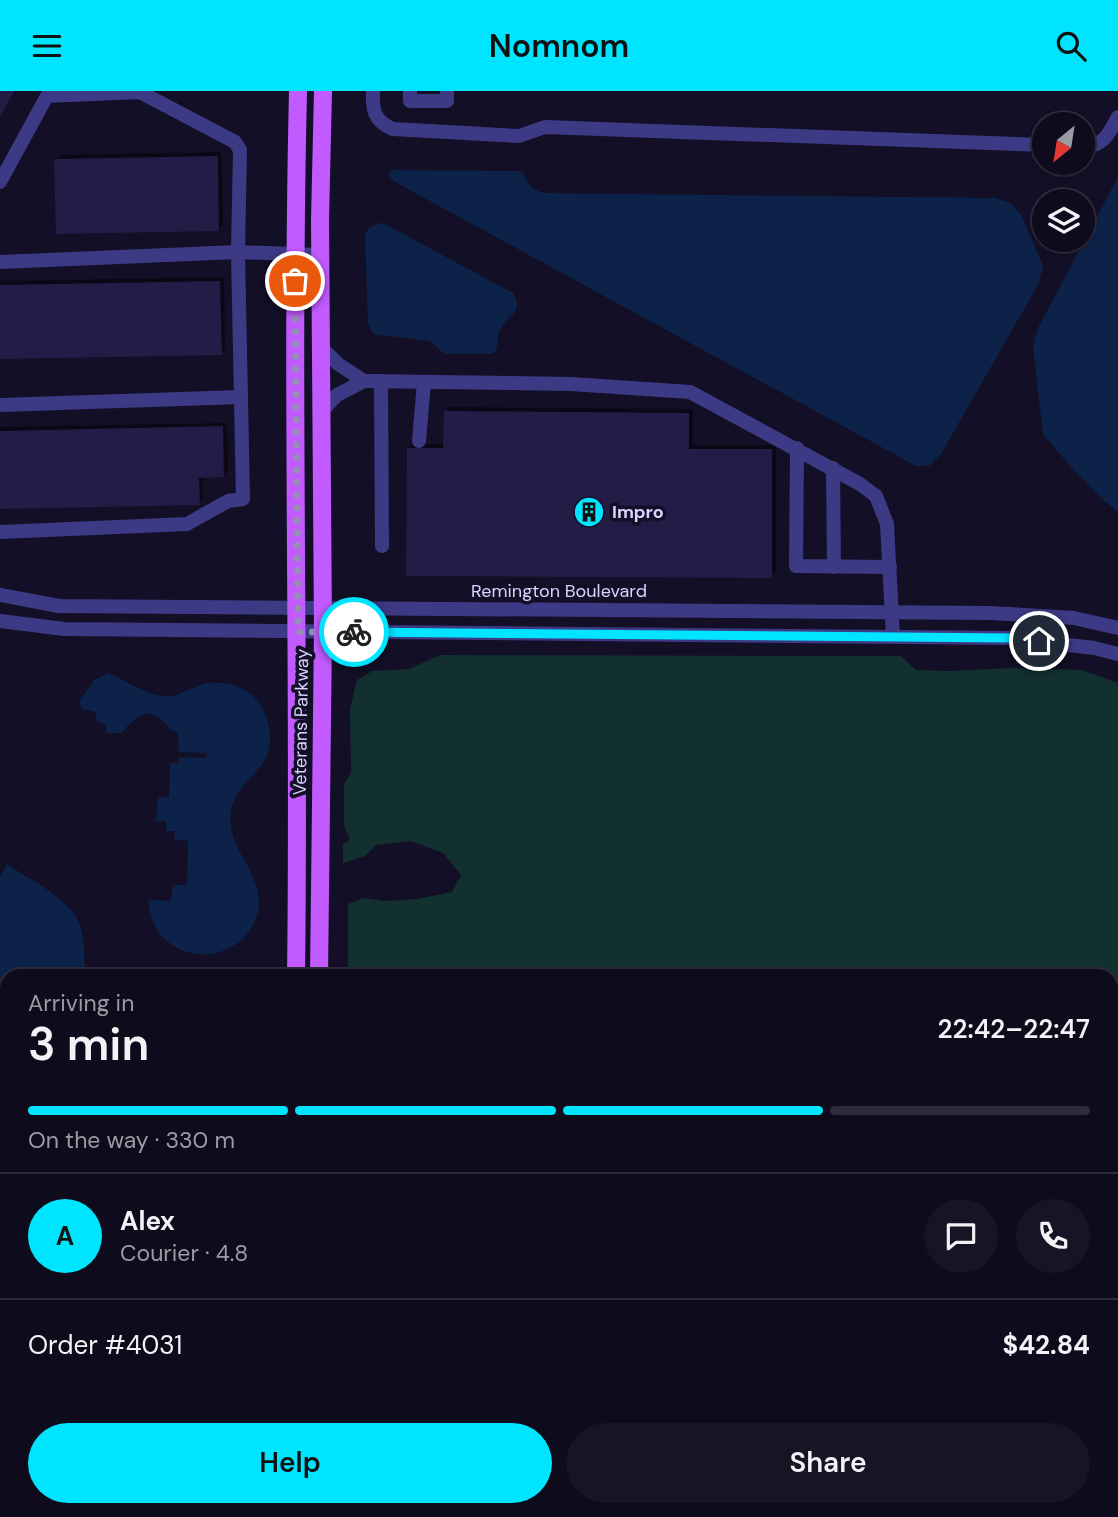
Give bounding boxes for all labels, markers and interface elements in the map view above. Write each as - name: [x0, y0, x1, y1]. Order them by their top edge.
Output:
- text: Nomnom: [489, 25, 629, 67]
- icon: menu: [28, 27, 66, 65]
- icon: search: [1052, 27, 1090, 65]
- north arrow: [1032, 112, 1096, 175]
- map controls: [1032, 112, 1095, 252]
- button: layers: [1032, 189, 1095, 252]
- pin: [265, 251, 325, 311]
- icon: bag: [276, 262, 314, 300]
- building icon: Impro: [572, 495, 606, 529]
- place label: Impro: [612, 500, 664, 524]
- street label: Remington Boulevard: [471, 579, 647, 603]
- courier: [319, 597, 389, 667]
- pin: [1009, 611, 1069, 671]
- icon: bike: [335, 613, 373, 651]
- icon: home: [1020, 622, 1058, 660]
- street label: Veterans Parkway: [288, 648, 314, 796]
- text: Arriving in: [28, 988, 134, 1018]
- text: 22:42–22:47: [938, 1012, 1090, 1046]
- text: 3 min: [28, 1014, 149, 1074]
- text: On the way · 330 m: [28, 1125, 235, 1155]
- button: chat: [924, 1199, 998, 1273]
- button: phone: [1016, 1199, 1090, 1273]
- text: Alex: [120, 1204, 175, 1238]
- text: A: [56, 1219, 74, 1253]
- text: Courier · 4.8: [120, 1238, 248, 1268]
- text: Order #4031: [28, 1328, 182, 1362]
- text: $42.84: [1002, 1328, 1090, 1362]
- button: Help: [28, 1423, 552, 1503]
- button: Share: [566, 1423, 1090, 1503]

